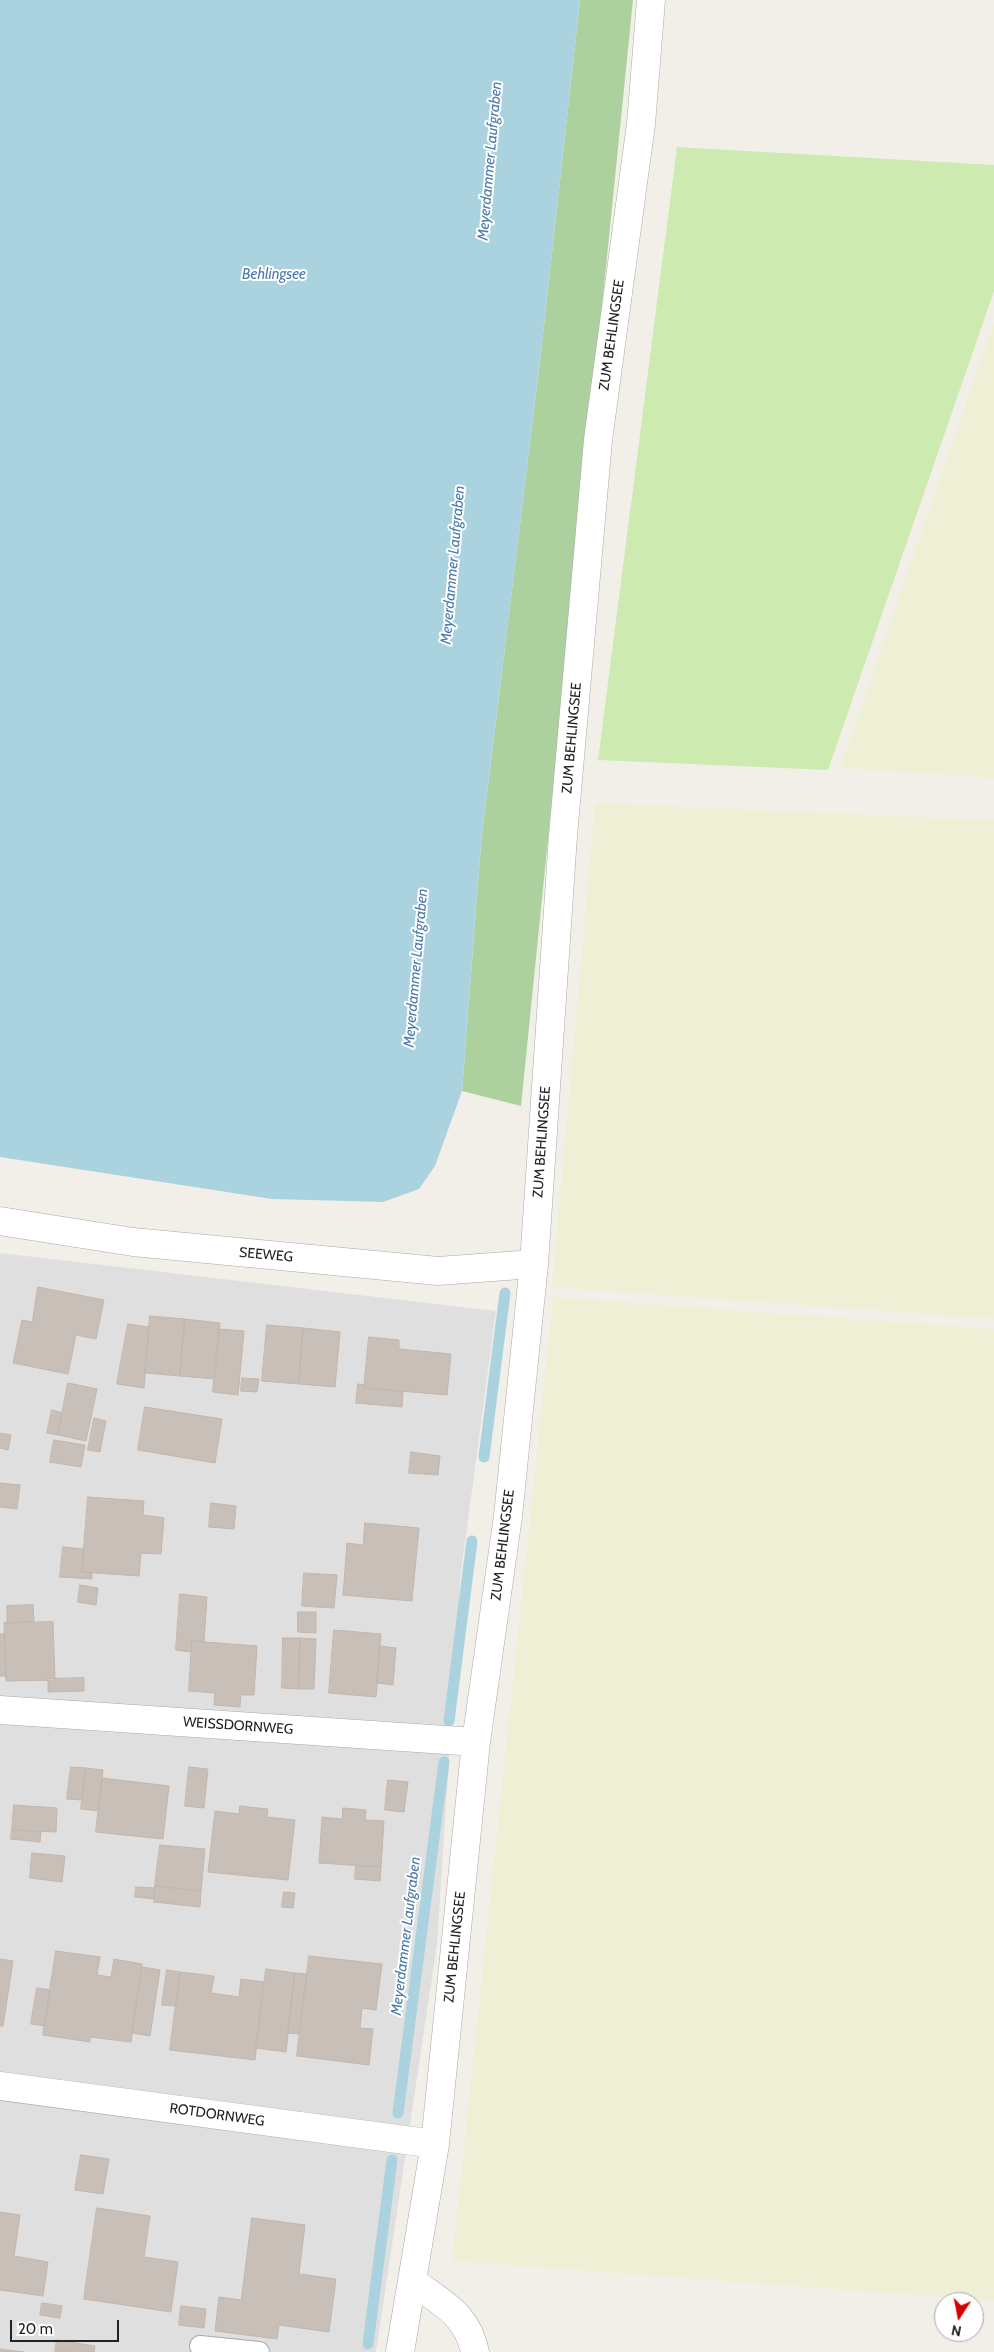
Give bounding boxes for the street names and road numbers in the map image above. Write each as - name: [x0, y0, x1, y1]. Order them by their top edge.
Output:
- street label: ZUM BEHLINGSEE: [596, 278, 628, 392]
- street label: ZUM BEHLINGSEE: [559, 682, 585, 794]
- street label: ZUM BEHLINGSEE: [530, 1086, 554, 1198]
- street label: SEEWEG: [238, 1244, 294, 1266]
- street label: ZUM BEHLINGSEE: [488, 1489, 518, 1601]
- street label: WEISSDORNWEG: [182, 1714, 294, 1738]
- street label: ZUM BEHLINGSEE: [441, 1891, 469, 2003]
- street label: ROTDORNWEG: [168, 2100, 266, 2130]

